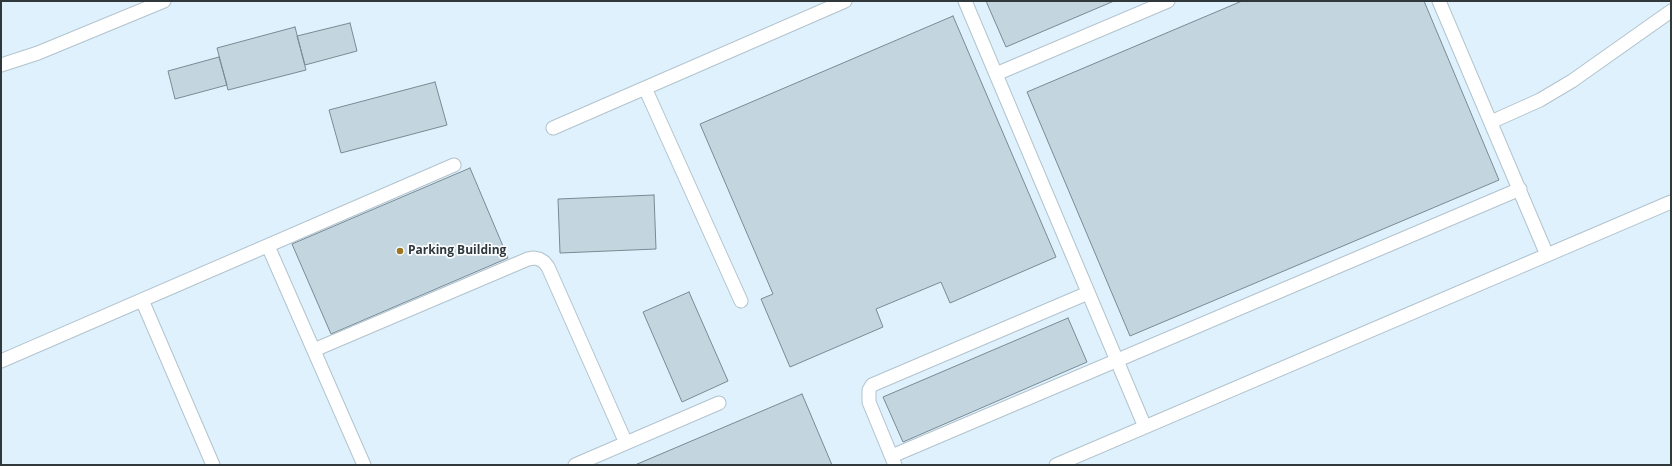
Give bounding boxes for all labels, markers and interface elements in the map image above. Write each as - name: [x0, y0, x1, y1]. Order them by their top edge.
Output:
- place label: Parking Building: [408, 244, 506, 258]
- marker: Parking Building: [395, 246, 405, 256]

